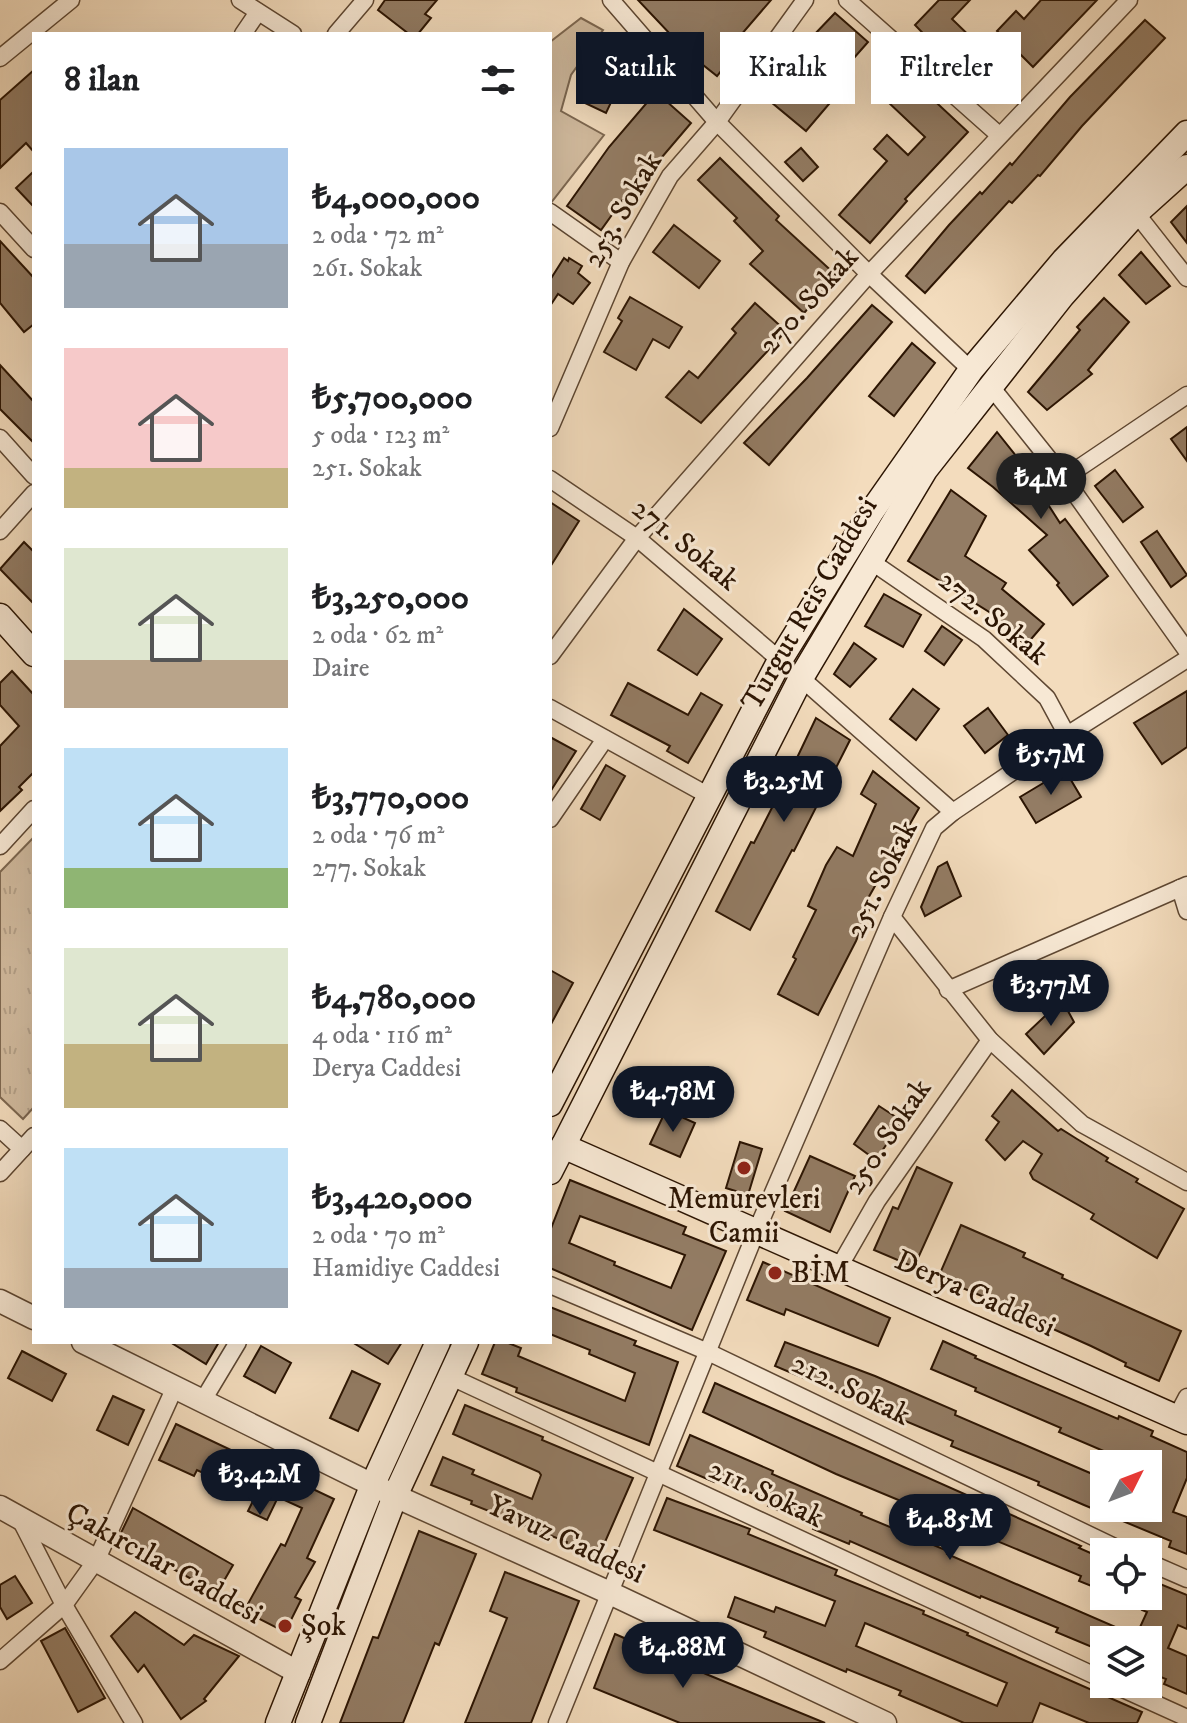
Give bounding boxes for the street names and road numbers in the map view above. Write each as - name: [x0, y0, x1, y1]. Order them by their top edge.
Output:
- street label: 253. Sokak: [575, 146, 671, 274]
- street label: 270. Sokak: [751, 239, 867, 363]
- street label: 271. Sokak: [624, 491, 746, 599]
- street label: Turgut Reis Caddesi: [734, 491, 886, 717]
- street label: 272. Sokak: [930, 562, 1056, 674]
- street label: 251. Sokak: [838, 814, 926, 944]
- street label: 250. Sokak: [836, 1072, 940, 1202]
- street label: Derya Caddesi: [889, 1242, 1061, 1346]
- street label: 212. Sokak: [786, 1345, 916, 1435]
- street label: 211. Sokak: [702, 1451, 830, 1537]
- street label: Yavuz Caddesi: [481, 1487, 651, 1593]
- street label: Çakırcılar Caddesi: [59, 1495, 269, 1633]

